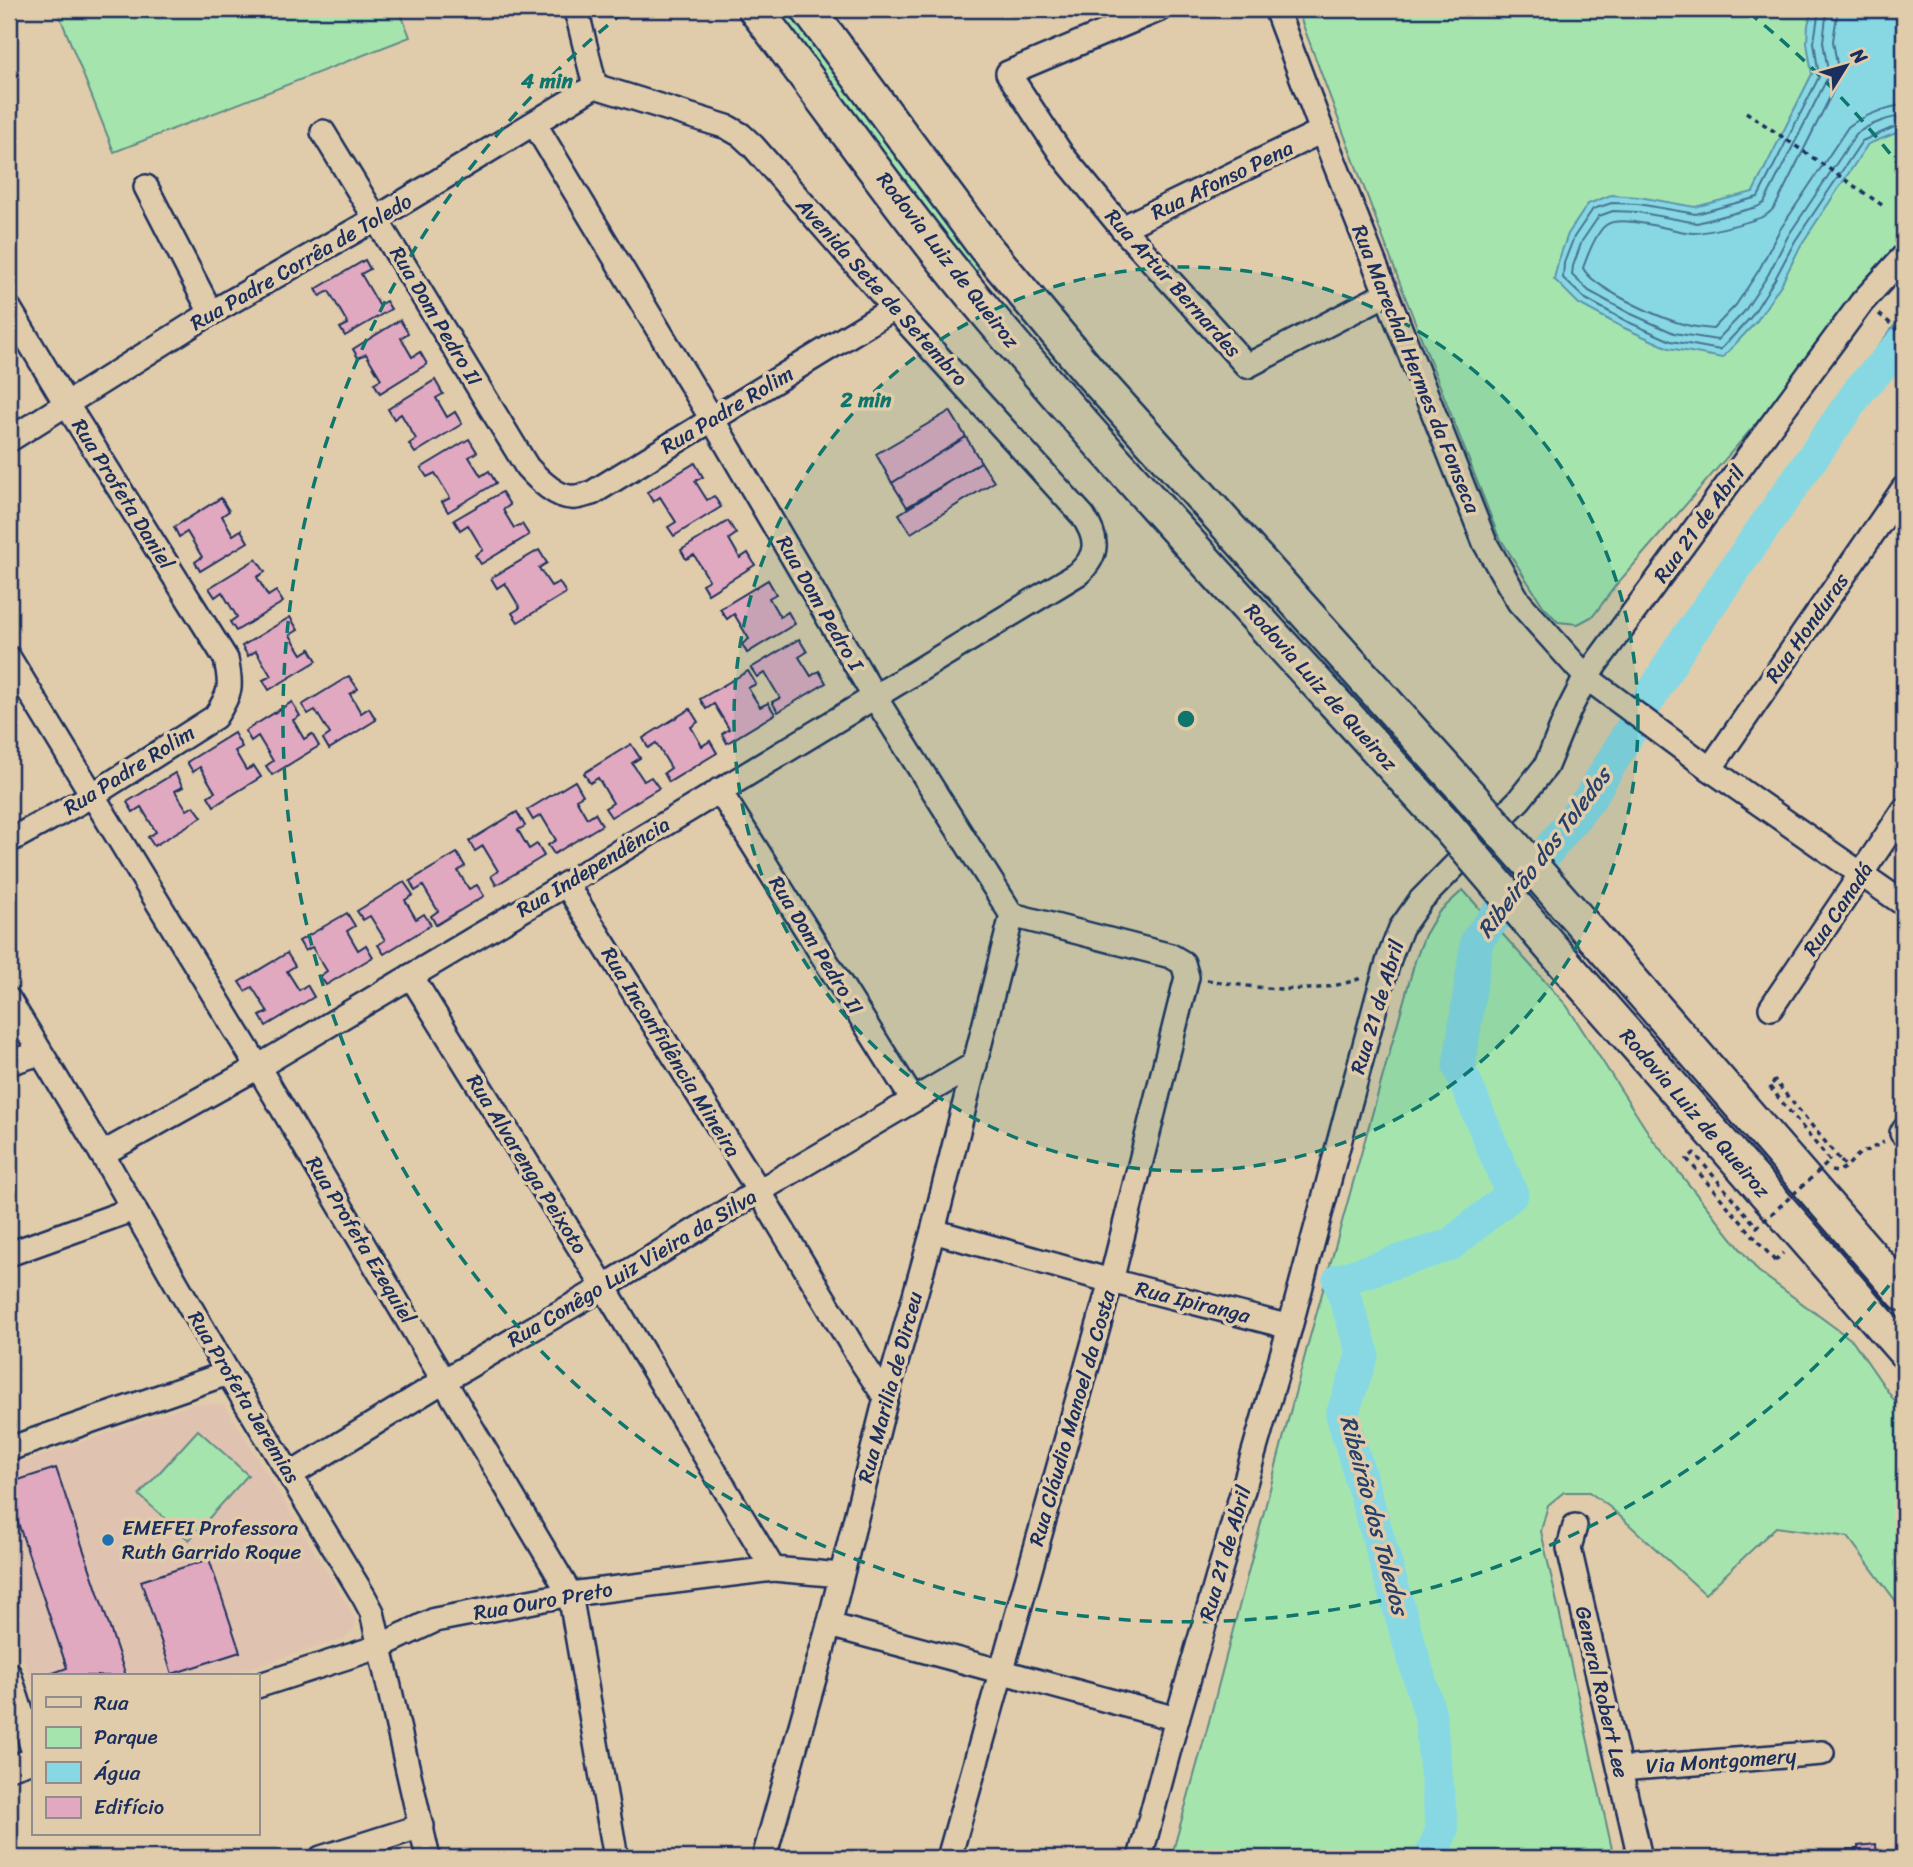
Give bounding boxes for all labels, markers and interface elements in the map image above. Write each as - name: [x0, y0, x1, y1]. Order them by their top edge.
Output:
- north arrow: [1812, 32, 1882, 102]
- text: N: [1841, 40, 1877, 72]
- text: 4 min: [520, 62, 574, 100]
- street label: Rua Afonso Pena: [1144, 129, 1300, 231]
- street label: Rodovia Luiz de Queiroz: [866, 163, 1030, 358]
- street label: Rua Padre Corrêa de Toledo: [183, 182, 420, 341]
- street label: Avenida Sete de Setembro: [786, 188, 978, 395]
- street label: Rua Artur Bernardes: [1095, 199, 1251, 367]
- street label: Rua Marechal Hermes da Fonseca: [1341, 219, 1492, 520]
- street label: Rua Dom Pedro II: [379, 239, 493, 394]
- street label: Rua Padre Rolim: [653, 355, 801, 465]
- text: 2 min: [840, 381, 892, 419]
- street label: Rua Profeta Daniel: [61, 411, 185, 578]
- street label: Rua 21 de Abril: [1643, 456, 1756, 591]
- street label: Rua Dom Pedro I: [766, 528, 875, 680]
- street label: Rua Honduras: [1755, 565, 1859, 691]
- street label: Rodovia Luiz de Queiroz: [1235, 594, 1408, 781]
- centre of rings: [1174, 707, 1198, 731]
- street label: Rua Padre Rolim: [55, 714, 203, 826]
- water label: Ribeirão dos Toledos: [1466, 756, 1624, 947]
- street label: Rua Independência: [509, 806, 678, 928]
- street label: Rua Canadá: [1792, 854, 1884, 964]
- street label: Rua Dom Pedro II: [758, 868, 874, 1022]
- street label: Rua 21 de Abril: [1339, 934, 1416, 1079]
- street label: Rua Inconfidência Mineira: [591, 939, 752, 1165]
- street label: Rodovia Luiz de Queiroz: [1610, 1019, 1781, 1208]
- street label: Rua Alvarenga Peixoto: [456, 1066, 598, 1262]
- street label: Rua Profeta Ezequiel: [296, 1148, 427, 1332]
- street label: Rua Conêgo Luiz Vieira da Silva: [499, 1178, 765, 1358]
- street label: Rua Ipiranga: [1132, 1269, 1255, 1335]
- street label: Rua Cláudio Manoel da Costa: [1017, 1285, 1127, 1551]
- street label: Rua Marilia de Dirceu: [846, 1286, 934, 1487]
- street label: Rua Profeta Jeremias: [177, 1303, 311, 1491]
- water label: Ribeirão dos Toledos: [1328, 1411, 1421, 1623]
- street label: Rua 21 de Abril: [1188, 1480, 1263, 1625]
- place label: EMEFEI Professora Ruth Garrido Roque: [122, 1509, 301, 1571]
- marker: EMEFEI Professora Ruth Garrido Roque: [100, 1532, 116, 1548]
- street label: Rua Ouro Preto: [470, 1570, 616, 1632]
- street label: General Robert Lee: [1564, 1602, 1640, 1782]
- legend: [32, 1674, 259, 1836]
- text: Rua: [94, 1684, 129, 1722]
- text: Parque: [94, 1718, 158, 1756]
- street label: Via Montgomery: [1645, 1737, 1798, 1785]
- text: Água: [93, 1754, 141, 1792]
- text: Edifício: [94, 1788, 164, 1826]

